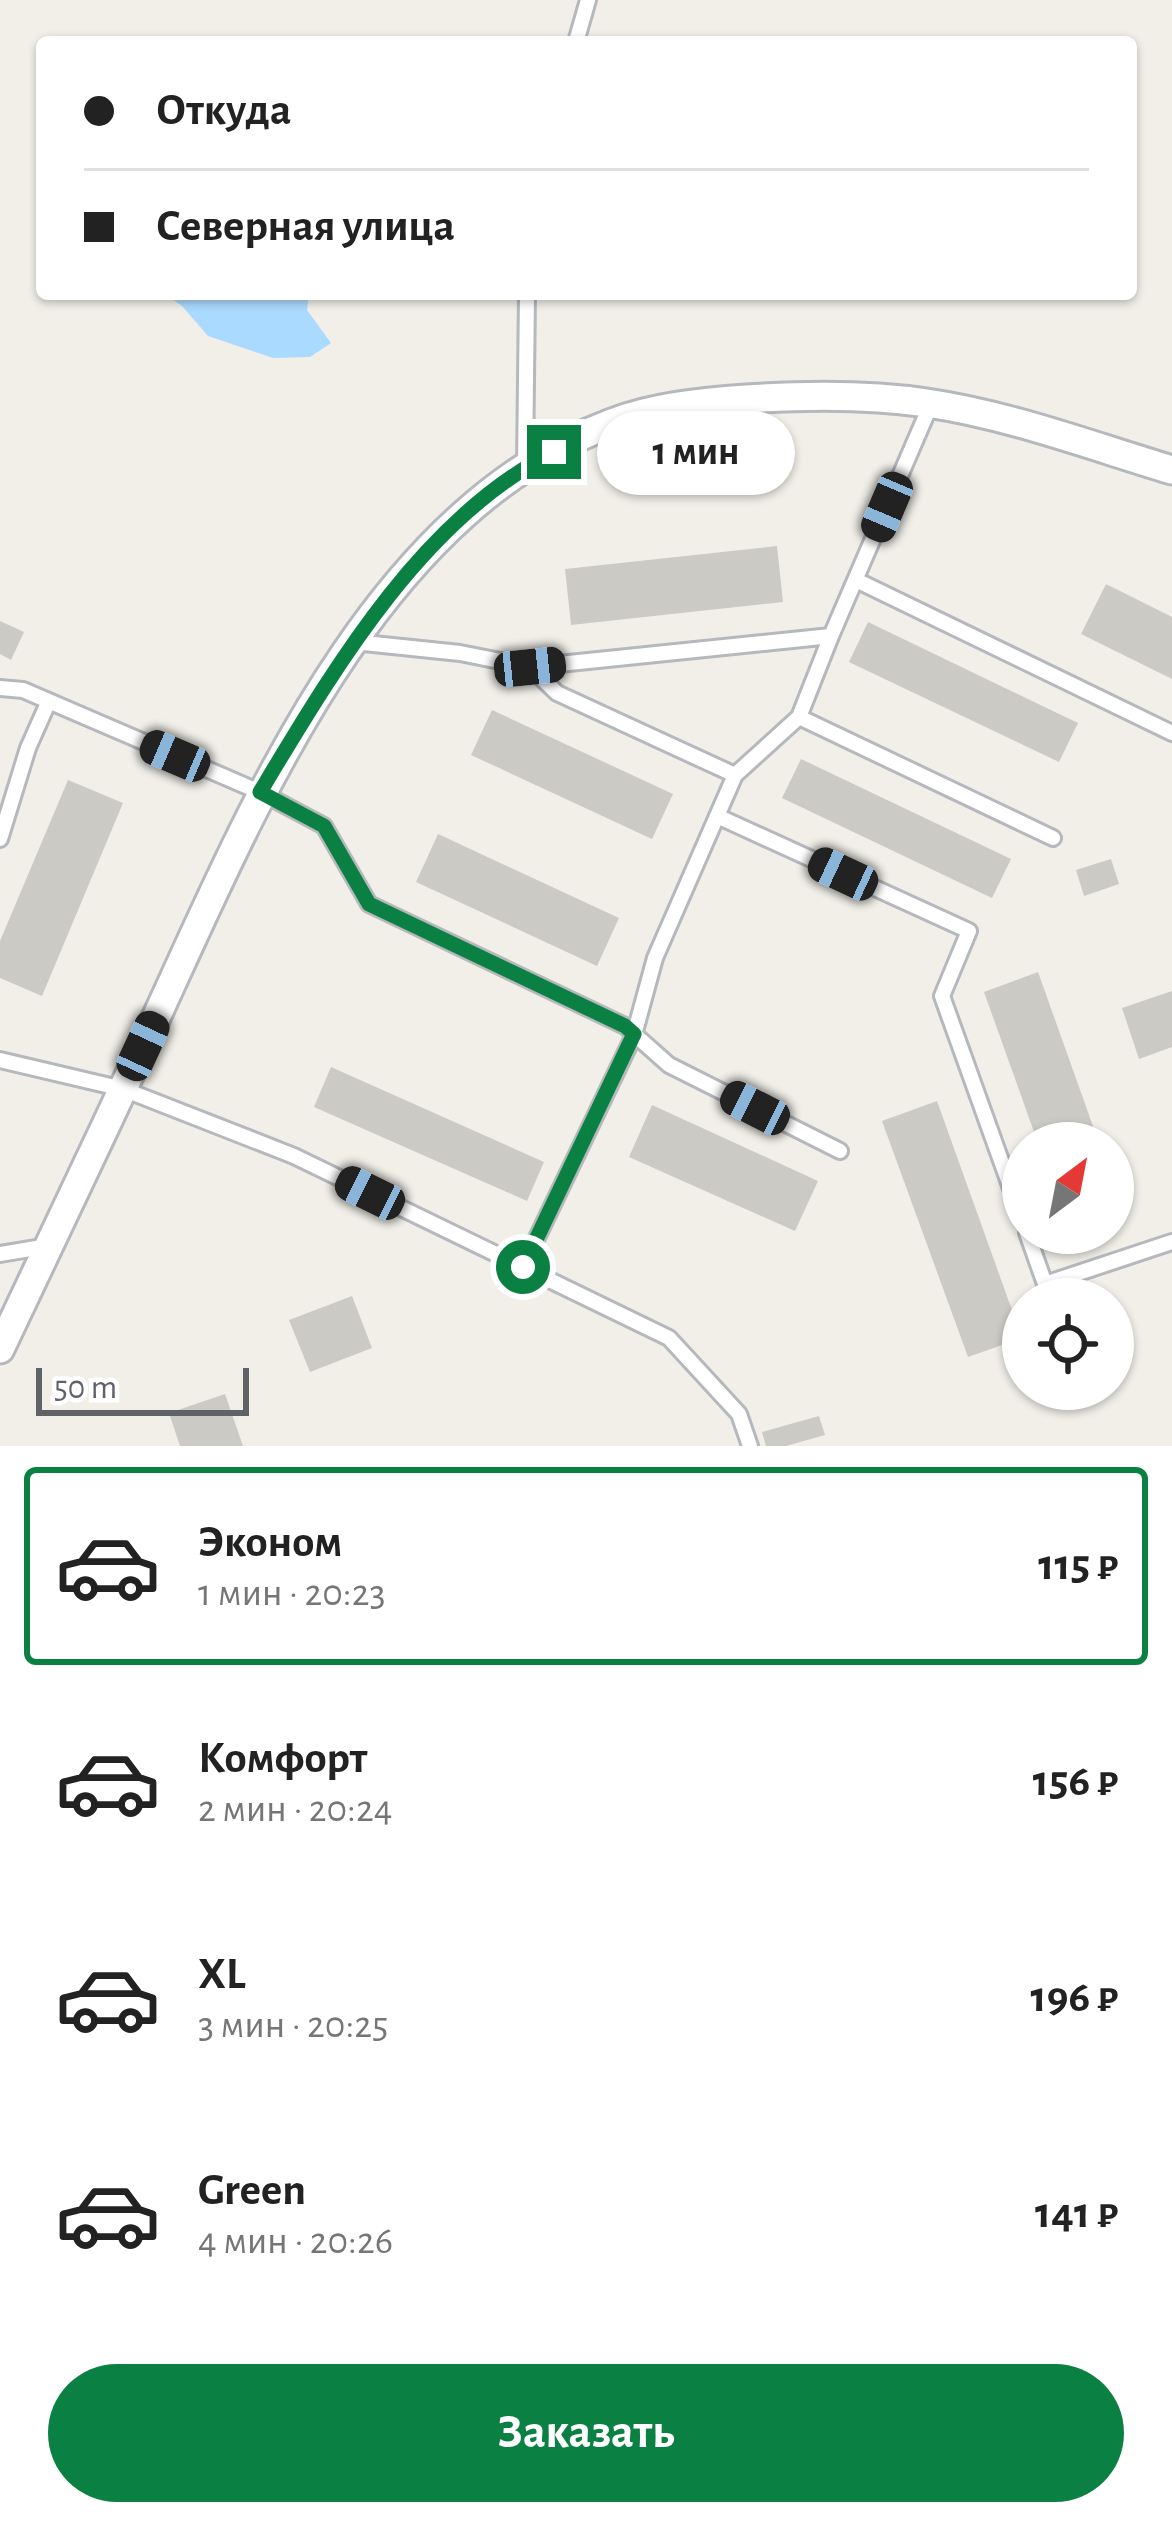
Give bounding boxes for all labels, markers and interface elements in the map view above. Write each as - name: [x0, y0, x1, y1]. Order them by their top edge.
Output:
- text: Откуда: [156, 88, 291, 133]
- text: Северная улица: [156, 204, 455, 249]
- callout: 1 мин: [596, 410, 794, 494]
- route end: [527, 425, 581, 479]
- text: 1 мин: [653, 433, 739, 472]
- car: [856, 467, 918, 547]
- car: [492, 645, 568, 689]
- car: [135, 725, 215, 787]
- car: [803, 842, 883, 906]
- car: [111, 1006, 175, 1086]
- car: [715, 1076, 795, 1140]
- north arrow: [1002, 1122, 1134, 1254]
- map controls: [1002, 1122, 1134, 1410]
- car: [330, 1161, 410, 1225]
- route start: [496, 1240, 550, 1294]
- button: locate: [1002, 1278, 1134, 1410]
- scale bar: [36, 1362, 249, 1415]
- text: 50 m: [54, 1372, 117, 1405]
- icon: car: [54, 1512, 162, 1620]
- text: Эконом: [198, 1520, 342, 1565]
- text: 115 ₽: [1038, 1543, 1118, 1588]
- text: 1 мин · 20:23: [198, 1574, 386, 1613]
- icon: car: [54, 1728, 162, 1836]
- text: Комфорт: [198, 1736, 367, 1781]
- text: 156 ₽: [1033, 1759, 1118, 1804]
- text: 2 мин · 20:24: [198, 1790, 393, 1829]
- icon: car: [54, 1944, 162, 2052]
- text: XL: [198, 1952, 246, 1997]
- text: 196 ₽: [1030, 1975, 1118, 2020]
- text: 3 мин · 20:25: [198, 2006, 388, 2045]
- icon: car: [54, 2160, 162, 2268]
- text: Green: [198, 2168, 306, 2213]
- text: 141 ₽: [1035, 2191, 1118, 2236]
- text: 4 мин · 20:26: [198, 2222, 393, 2261]
- button: Заказать: [48, 2364, 1124, 2502]

